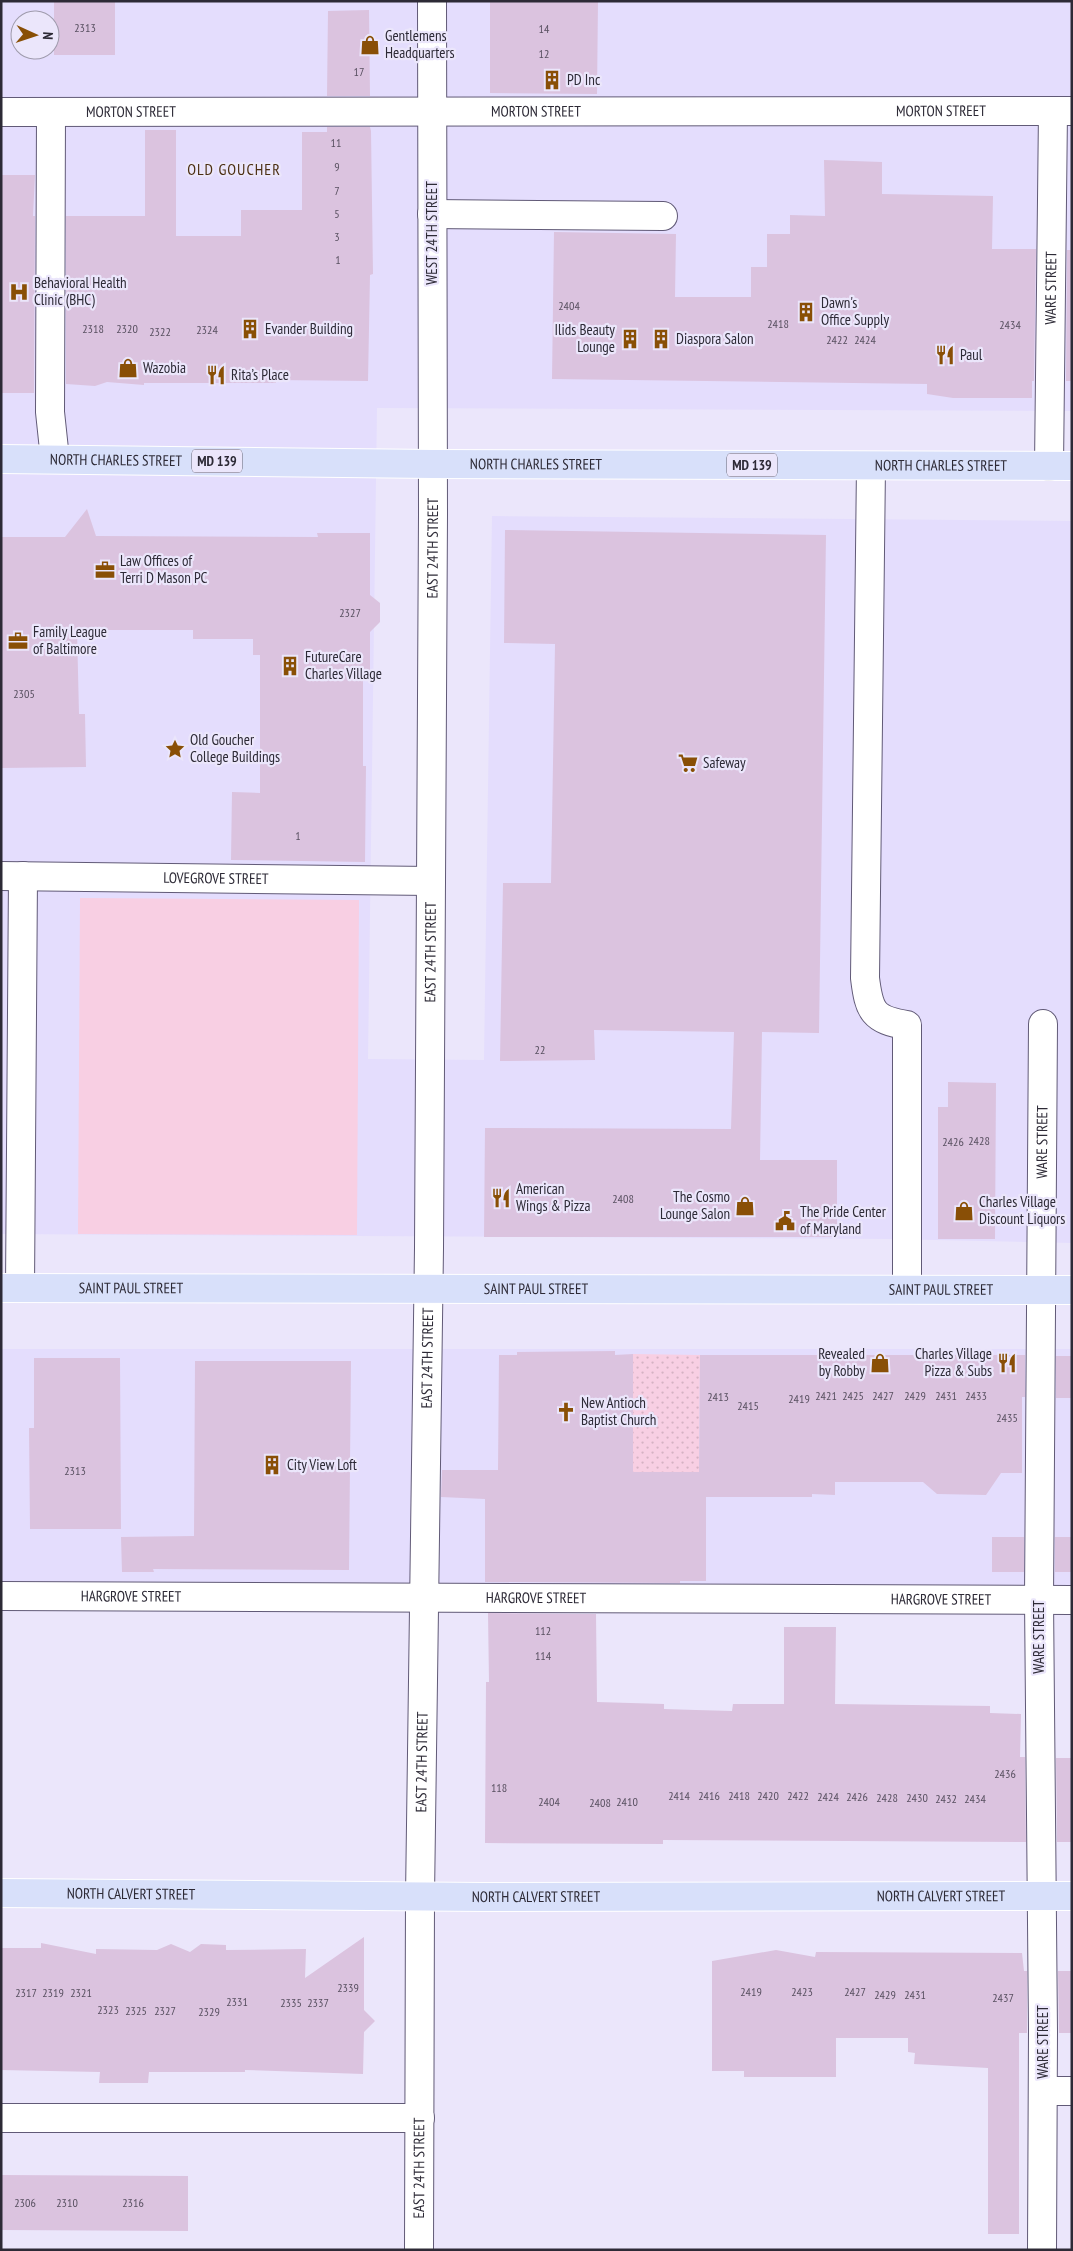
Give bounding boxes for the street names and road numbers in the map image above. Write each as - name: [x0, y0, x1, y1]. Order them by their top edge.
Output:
- street label: MORTON STREET: [491, 101, 581, 121]
- street label: MORTON STREET: [896, 101, 986, 120]
- street label: MORTON STREET: [86, 102, 176, 121]
- street label: WEST 24TH STREET: [422, 181, 441, 285]
- street label: WARE STREET: [1041, 251, 1060, 325]
- street label: NORTH CHARLES STREET: [50, 450, 183, 470]
- road number: MD 139: [192, 450, 242, 472]
- street label: NORTH CHARLES STREET: [470, 454, 602, 474]
- road number: MD 139: [727, 454, 777, 476]
- street label: NORTH CHARLES STREET: [875, 455, 1007, 475]
- street label: EAST 24TH STREET: [423, 497, 442, 599]
- street label: LOVEGROVE STREET: [163, 868, 269, 888]
- street label: EAST 24TH STREET: [420, 901, 440, 1003]
- street label: WARE STREET: [1032, 1105, 1051, 1179]
- street label: SAINT PAUL STREET: [79, 1278, 183, 1297]
- street label: SAINT PAUL STREET: [484, 1279, 588, 1298]
- street label: SAINT PAUL STREET: [889, 1280, 993, 1299]
- street label: EAST 24TH STREET: [417, 1307, 437, 1409]
- street label: HARGROVE STREET: [81, 1586, 182, 1606]
- street label: HARGROVE STREET: [486, 1588, 587, 1607]
- street label: HARGROVE STREET: [891, 1589, 992, 1609]
- street label: WARE STREET: [1029, 1600, 1048, 1674]
- street label: EAST 24TH STREET: [411, 1711, 432, 1813]
- street label: NORTH CALVERT STREET: [67, 1884, 196, 1904]
- street label: NORTH CALVERT STREET: [877, 1886, 1006, 1905]
- street label: NORTH CALVERT STREET: [472, 1887, 601, 1906]
- street label: WARE STREET: [1033, 2005, 1052, 2079]
- street label: EAST 24TH STREET: [409, 2117, 428, 2218]

